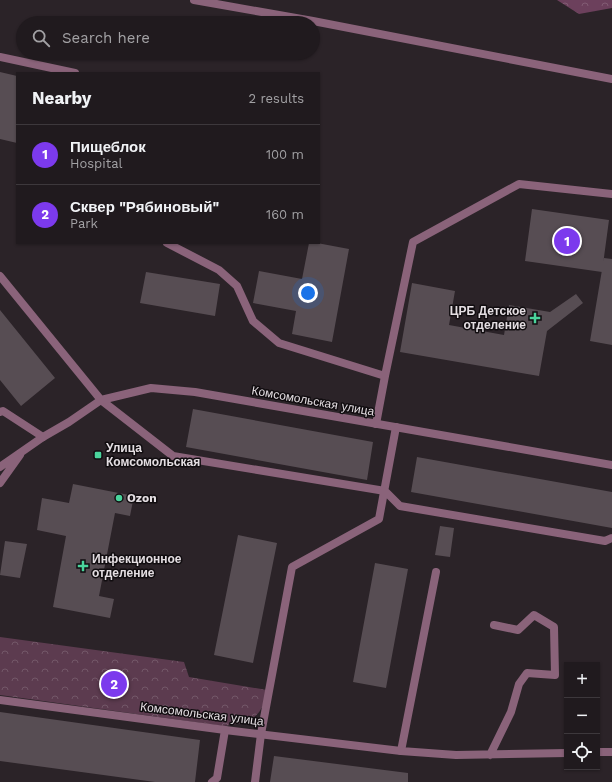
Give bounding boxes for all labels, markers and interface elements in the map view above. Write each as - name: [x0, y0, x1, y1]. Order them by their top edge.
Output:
- search box: [16, 16, 320, 60]
- icon: search: [30, 27, 52, 49]
- text: Search here: [62, 29, 150, 47]
- text: Nearby: [32, 88, 91, 108]
- text: 2 results: [249, 91, 304, 106]
- text: Пищеблок: [70, 138, 146, 156]
- text: 1: [42, 147, 48, 162]
- text: 100 m: [266, 147, 304, 162]
- text: Hospital: [70, 156, 122, 171]
- text: Сквер "Рябиновый": [70, 198, 219, 216]
- text: 2: [41, 207, 49, 222]
- text: 160 m: [266, 207, 304, 222]
- text: Park: [70, 216, 98, 231]
- pin: 1: [554, 226, 580, 256]
- your location: [298, 283, 318, 303]
- place label: ЦРБ Детское отделение: [450, 304, 526, 332]
- marker: ЦРБ Детское отделение: [529, 312, 541, 324]
- street label: Комсомольская улица: [251, 383, 376, 419]
- place label: Улица Комсомольская: [106, 441, 200, 469]
- marker: Улица Комсомольская: [93, 450, 103, 460]
- place label: Ozon: [127, 491, 157, 505]
- marker: Ozon: [114, 493, 124, 503]
- place label: Инфекционное отделение: [92, 552, 182, 580]
- marker: Инфекционное отделение: [77, 560, 89, 572]
- map controls: [564, 662, 600, 770]
- button: +: [564, 662, 600, 698]
- pin: 2: [101, 669, 127, 699]
- button: −: [564, 698, 600, 734]
- street label: Комсомольская улица: [139, 699, 265, 729]
- button: locate: [564, 734, 600, 770]

